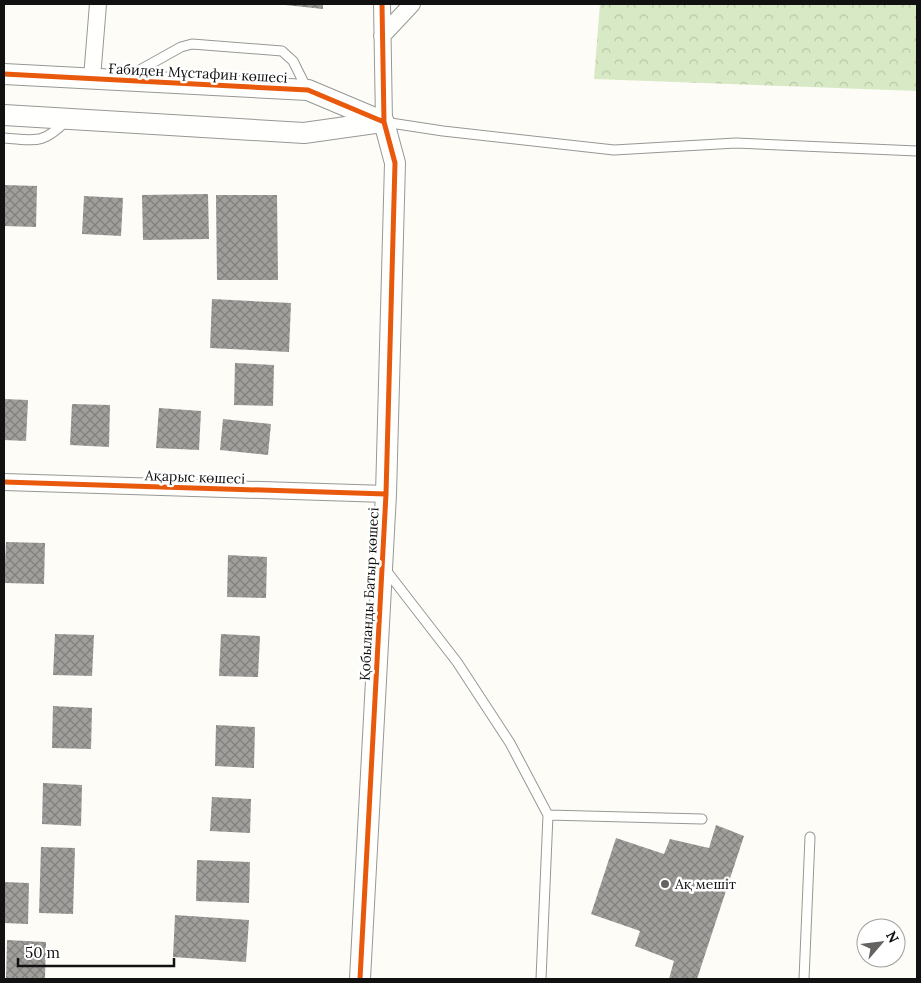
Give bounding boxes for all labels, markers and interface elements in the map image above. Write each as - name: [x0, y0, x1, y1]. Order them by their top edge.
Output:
- street label: Ғабиден Мұстафин көшесі: [108, 59, 288, 87]
- street label: Ақарыс көшесі: [144, 466, 245, 488]
- street label: Қобыланды Батыр көшесі: [355, 507, 383, 681]
- place label: Ақ мешіт: [674, 875, 736, 893]
- marker: Ақ мешіт: [659, 878, 671, 890]
- north arrow: [856, 918, 906, 968]
- text: N: [882, 928, 903, 946]
- scale bar: [18, 936, 174, 968]
- text: 50 m: [25, 943, 60, 962]

